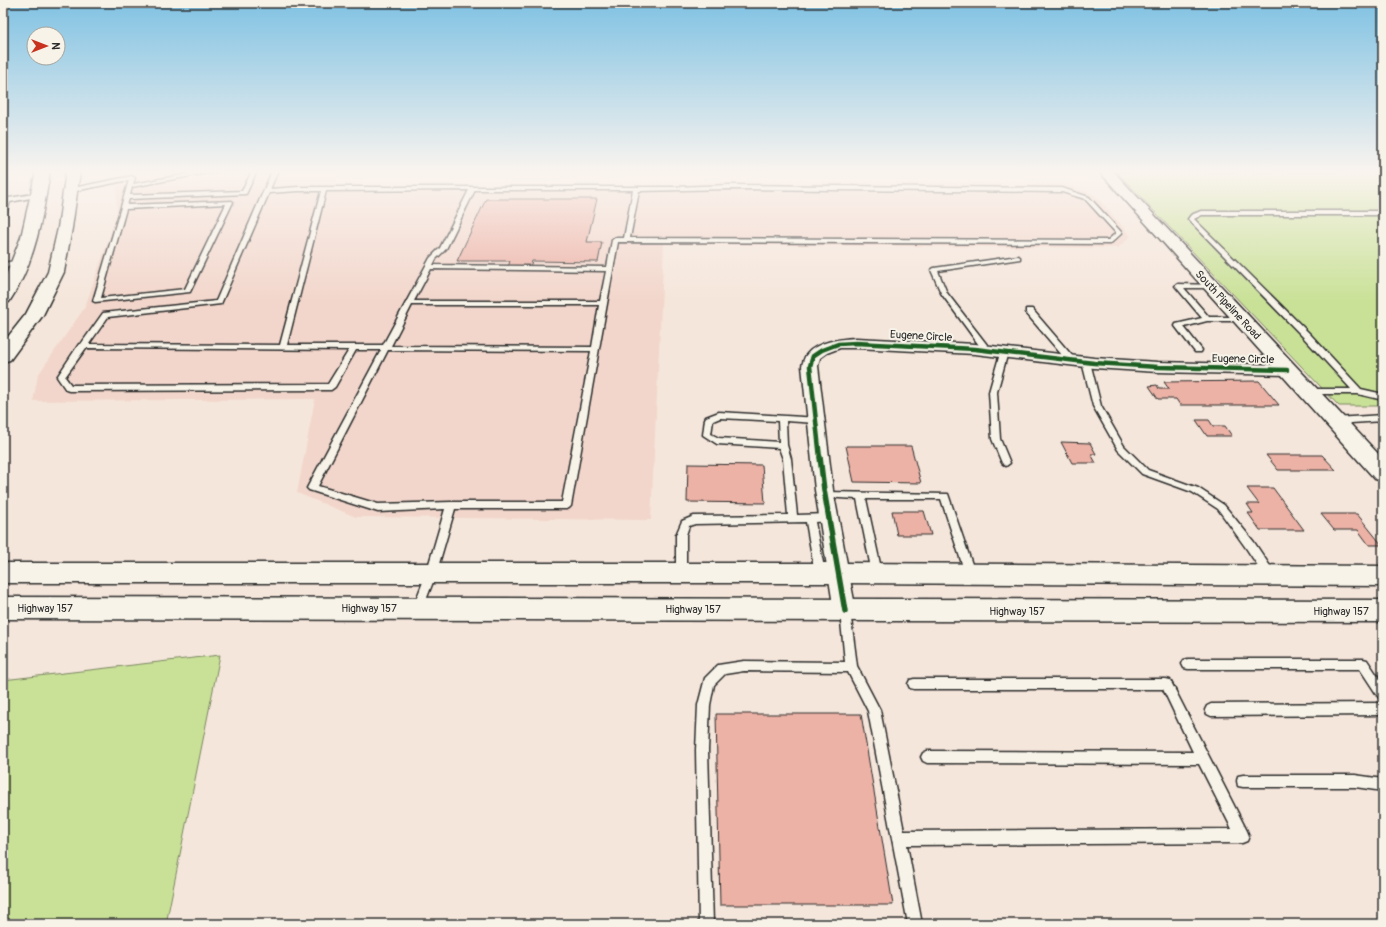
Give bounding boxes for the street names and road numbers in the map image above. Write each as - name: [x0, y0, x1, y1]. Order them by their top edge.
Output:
- street label: South Pipeline Road: [1193, 268, 1263, 342]
- street label: Eugene Circle: [890, 328, 953, 344]
- street label: Eugene Circle: [1212, 352, 1275, 366]
- street label: Highway 157: [17, 602, 73, 615]
- street label: Highway 157: [341, 602, 397, 615]
- street label: Highway 157: [665, 603, 721, 616]
- street label: Highway 157: [989, 605, 1045, 618]
- street label: Highway 157: [1313, 605, 1369, 618]

